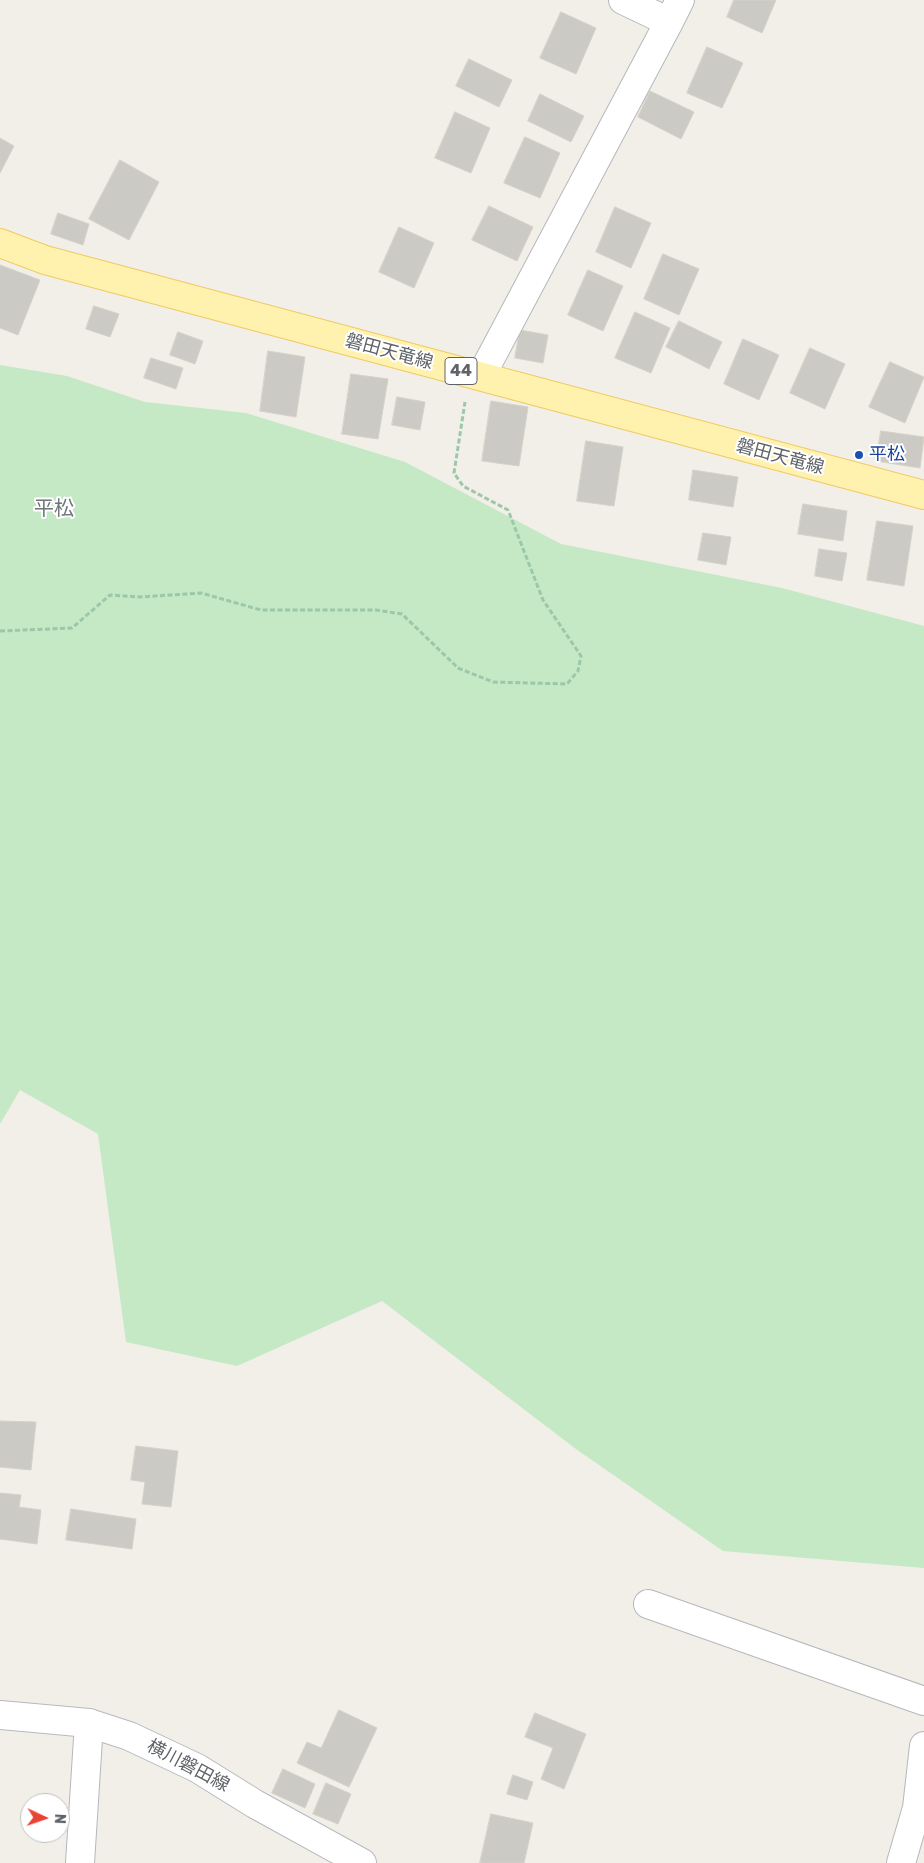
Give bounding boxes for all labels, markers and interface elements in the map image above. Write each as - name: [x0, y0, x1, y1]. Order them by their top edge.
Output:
- street label: 磐田天竜線: [343, 330, 435, 374]
- road number: 44: [445, 358, 477, 384]
- street label: 磐田天竜線: [734, 435, 826, 479]
- place label: 平松: [869, 444, 905, 466]
- marker: 平松: [853, 449, 865, 461]
- district label: 平松: [34, 497, 74, 521]
- street label: 横川磐田線: [143, 1735, 233, 1797]
- north arrow: [20, 1793, 70, 1843]
- text: N: [51, 1813, 68, 1824]

